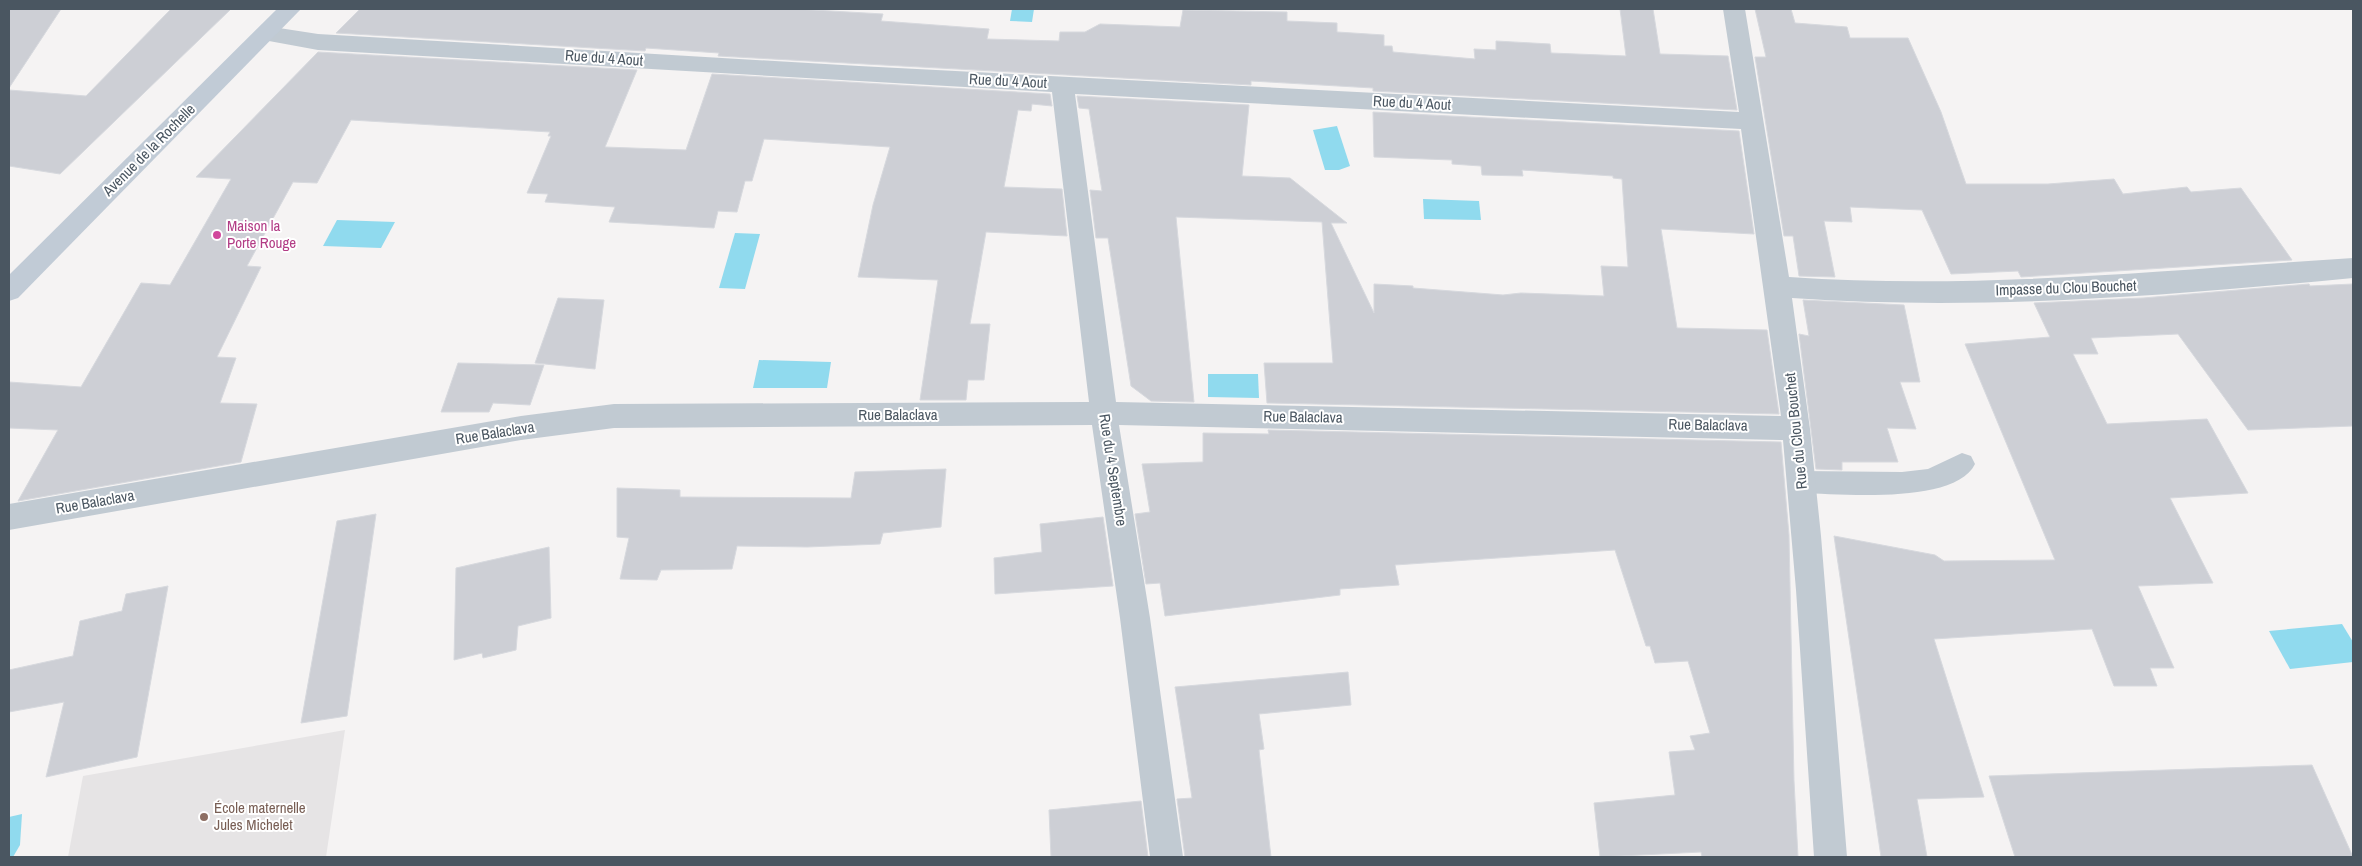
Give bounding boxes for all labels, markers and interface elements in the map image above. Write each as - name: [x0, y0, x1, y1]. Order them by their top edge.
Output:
- street label: Rue du 4 Aout: [564, 44, 644, 71]
- street label: Rue du 4 Aout: [969, 68, 1048, 93]
- street label: Rue du 4 Aout: [1373, 90, 1452, 115]
- street label: Avenue de la Rochelle: [97, 99, 200, 201]
- place label: Maison la Porte Rouge: [227, 215, 296, 253]
- marker: Maison la Porte Rouge: [211, 229, 223, 241]
- street label: Impasse du Clou Bouchet: [1995, 275, 2137, 300]
- street label: Rue du Clou Bouchet: [1779, 371, 1812, 490]
- street label: Rue Balaclava: [858, 404, 938, 425]
- street label: Rue Balaclava: [1263, 405, 1343, 428]
- street label: Rue du 4 Septembre: [1094, 412, 1133, 528]
- street label: Rue Balaclava: [1668, 413, 1748, 436]
- street label: Rue Balaclava: [454, 416, 536, 449]
- street label: Rue Balaclava: [54, 484, 136, 519]
- place label: École maternelle Jules Michelet: [214, 797, 306, 835]
- marker: École maternelle Jules Michelet: [198, 811, 210, 823]

